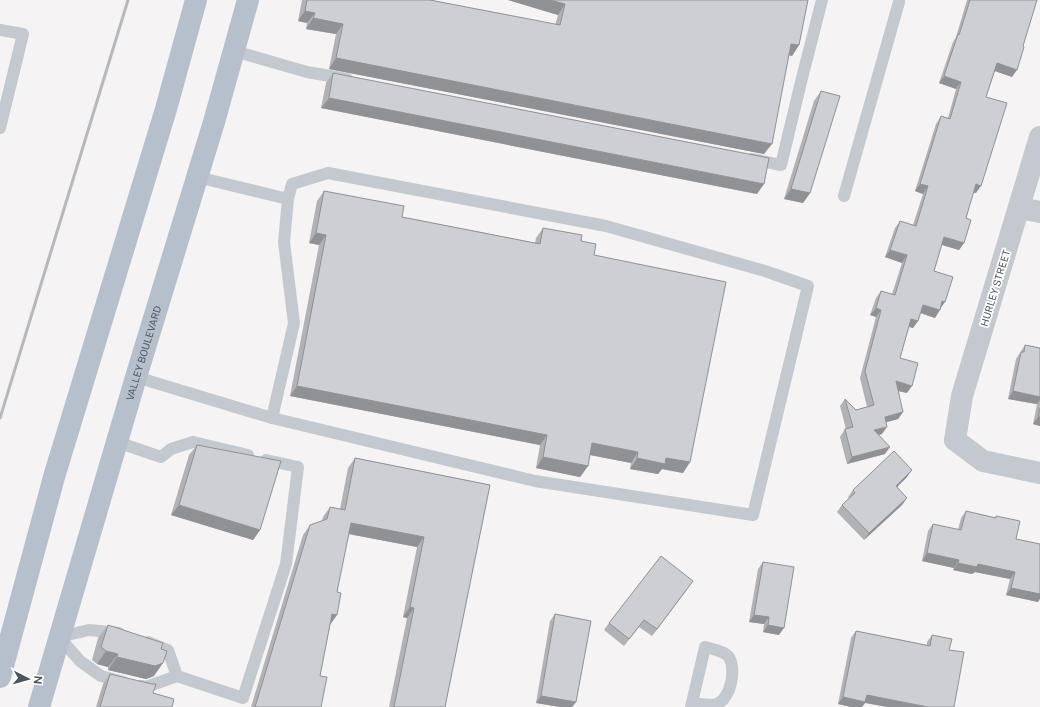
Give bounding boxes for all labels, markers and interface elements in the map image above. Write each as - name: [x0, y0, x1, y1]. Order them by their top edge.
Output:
- street label: HURLEY STREET: [978, 248, 1012, 328]
- street label: VALLEY BOULEVARD: [123, 304, 163, 402]
- north arrow: [8, 659, 48, 699]
- text: N: [32, 675, 44, 685]

